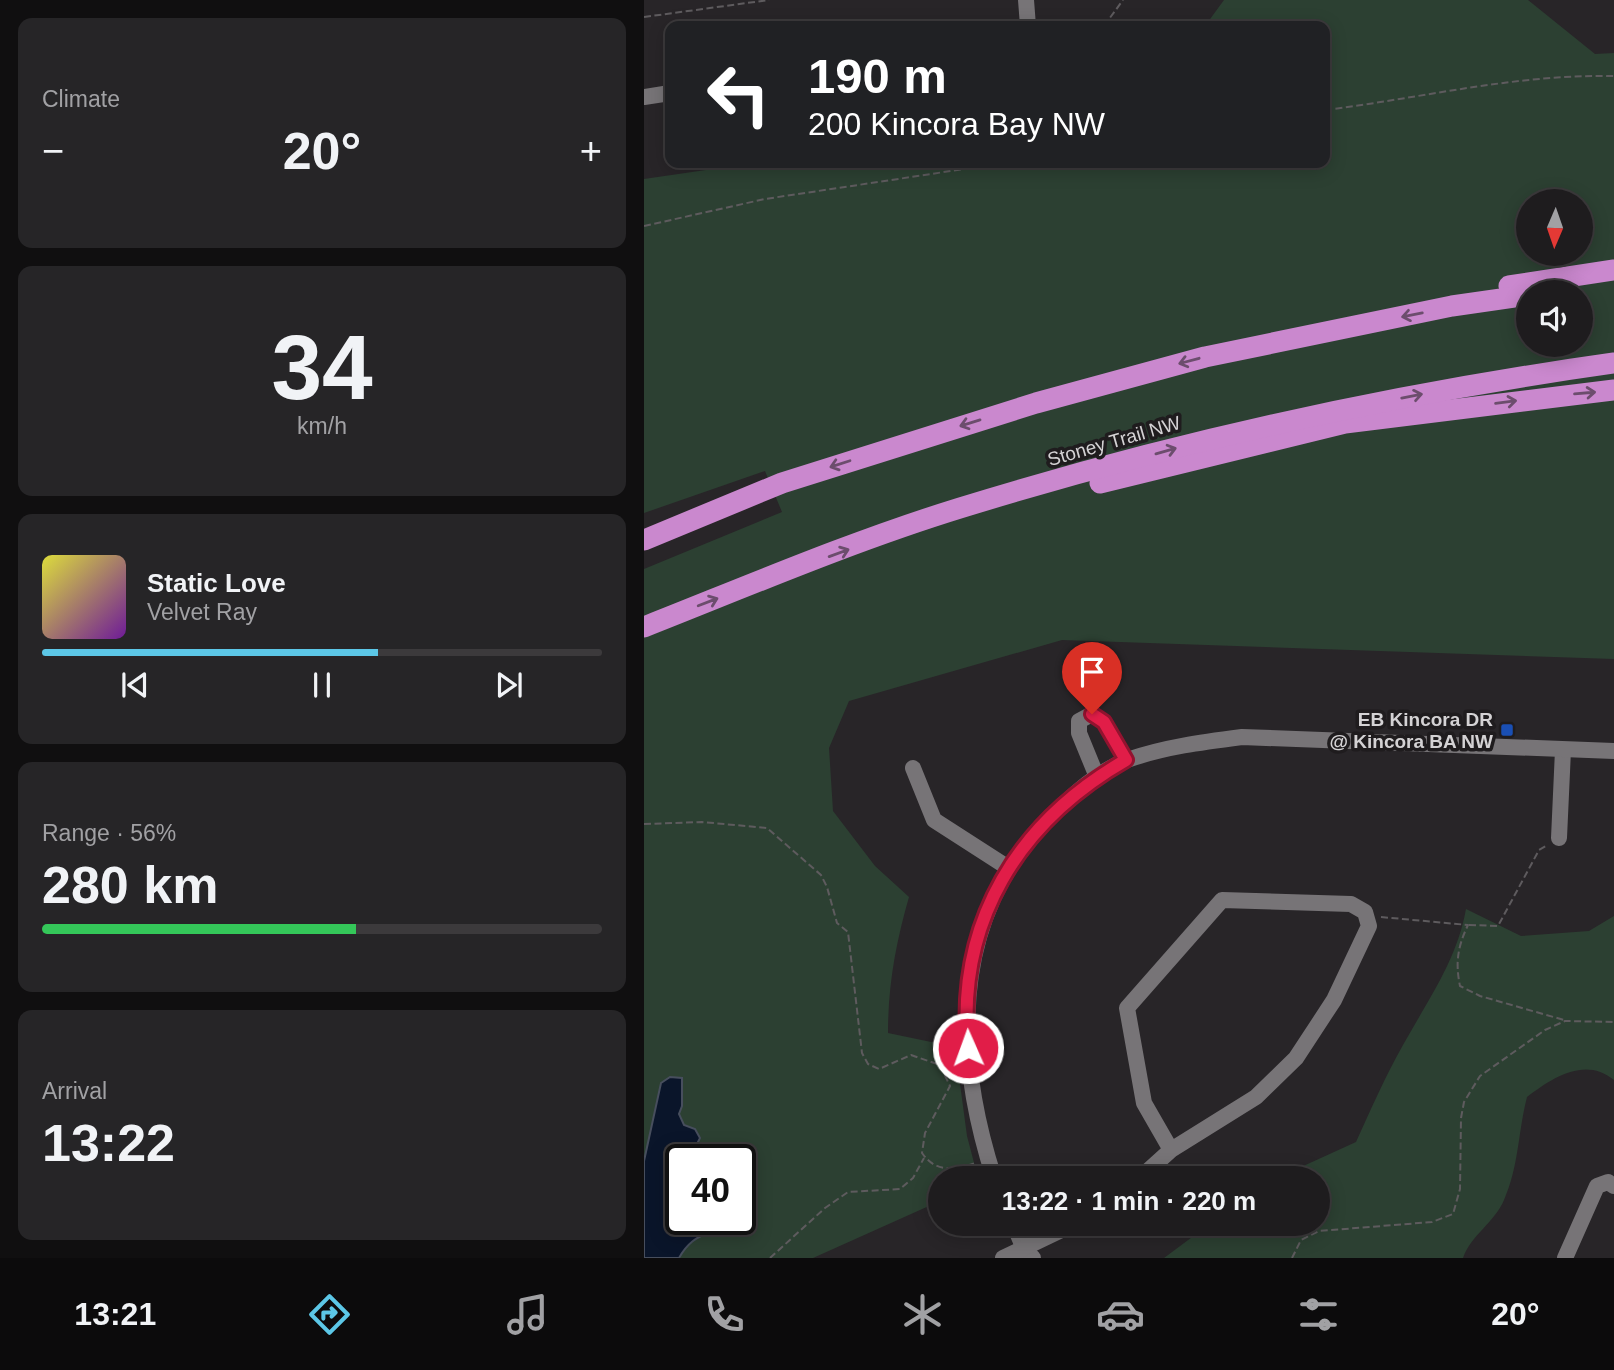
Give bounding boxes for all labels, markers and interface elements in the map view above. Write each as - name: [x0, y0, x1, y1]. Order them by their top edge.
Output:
- icon: left: [693, 49, 784, 140]
- text: 190 m: [808, 49, 947, 103]
- text: Climate: [42, 86, 120, 112]
- text: 200 Kincora Bay NW: [808, 106, 1105, 142]
- text: 20°: [283, 122, 361, 180]
- text: −: [42, 130, 64, 172]
- text: +: [580, 130, 602, 172]
- north arrow: [1516, 189, 1592, 266]
- map controls: [1516, 189, 1593, 357]
- button: sound: [1516, 280, 1593, 357]
- one-way arrow: [1401, 308, 1424, 322]
- text: 34: [271, 317, 373, 418]
- one-way arrow: [1179, 355, 1201, 368]
- one-way arrow: [1573, 386, 1596, 399]
- one-way arrow: [1400, 389, 1423, 402]
- one-way arrow: [1494, 395, 1516, 408]
- street label: Stoney Trail NW: [1045, 412, 1183, 470]
- text: km/h: [297, 413, 347, 439]
- one-way arrow: [960, 417, 982, 430]
- one-way arrow: [1155, 443, 1177, 456]
- one-way arrow: [830, 458, 852, 471]
- one-way arrow: [827, 545, 849, 558]
- text: Static Love: [147, 568, 286, 598]
- one-way arrow: [696, 595, 718, 608]
- text: Velvet Ray: [147, 599, 257, 625]
- pin: [1062, 642, 1122, 714]
- icon: arrive: [1073, 653, 1111, 691]
- icon: previous: [116, 666, 154, 704]
- icon: pause: [303, 666, 341, 704]
- icon: next: [490, 666, 528, 704]
- place label: EB Kincora DR @ Kincora BA NW: [1330, 709, 1493, 752]
- marker: EB Kincora DR @ Kincora BA NW: [1499, 722, 1515, 738]
- text: Range · 56%: [42, 820, 176, 846]
- text: 280 km: [42, 856, 218, 914]
- position arrow: [931, 1011, 1005, 1085]
- text: Arrival: [42, 1078, 107, 1104]
- text: 13:22: [42, 1114, 175, 1172]
- speed limit sign: 40: [665, 1144, 756, 1235]
- text: 13:22 · 1 min · 220 m: [1002, 1186, 1256, 1216]
- icon: directions: [305, 1290, 354, 1339]
- icon: music: [503, 1290, 552, 1339]
- icon: phone: [700, 1290, 749, 1339]
- icon: climate: [898, 1290, 947, 1339]
- icon: car: [1096, 1290, 1145, 1339]
- icon: filters: [1294, 1290, 1343, 1339]
- text: 13:21: [74, 1296, 156, 1332]
- text: 20°: [1491, 1296, 1540, 1332]

